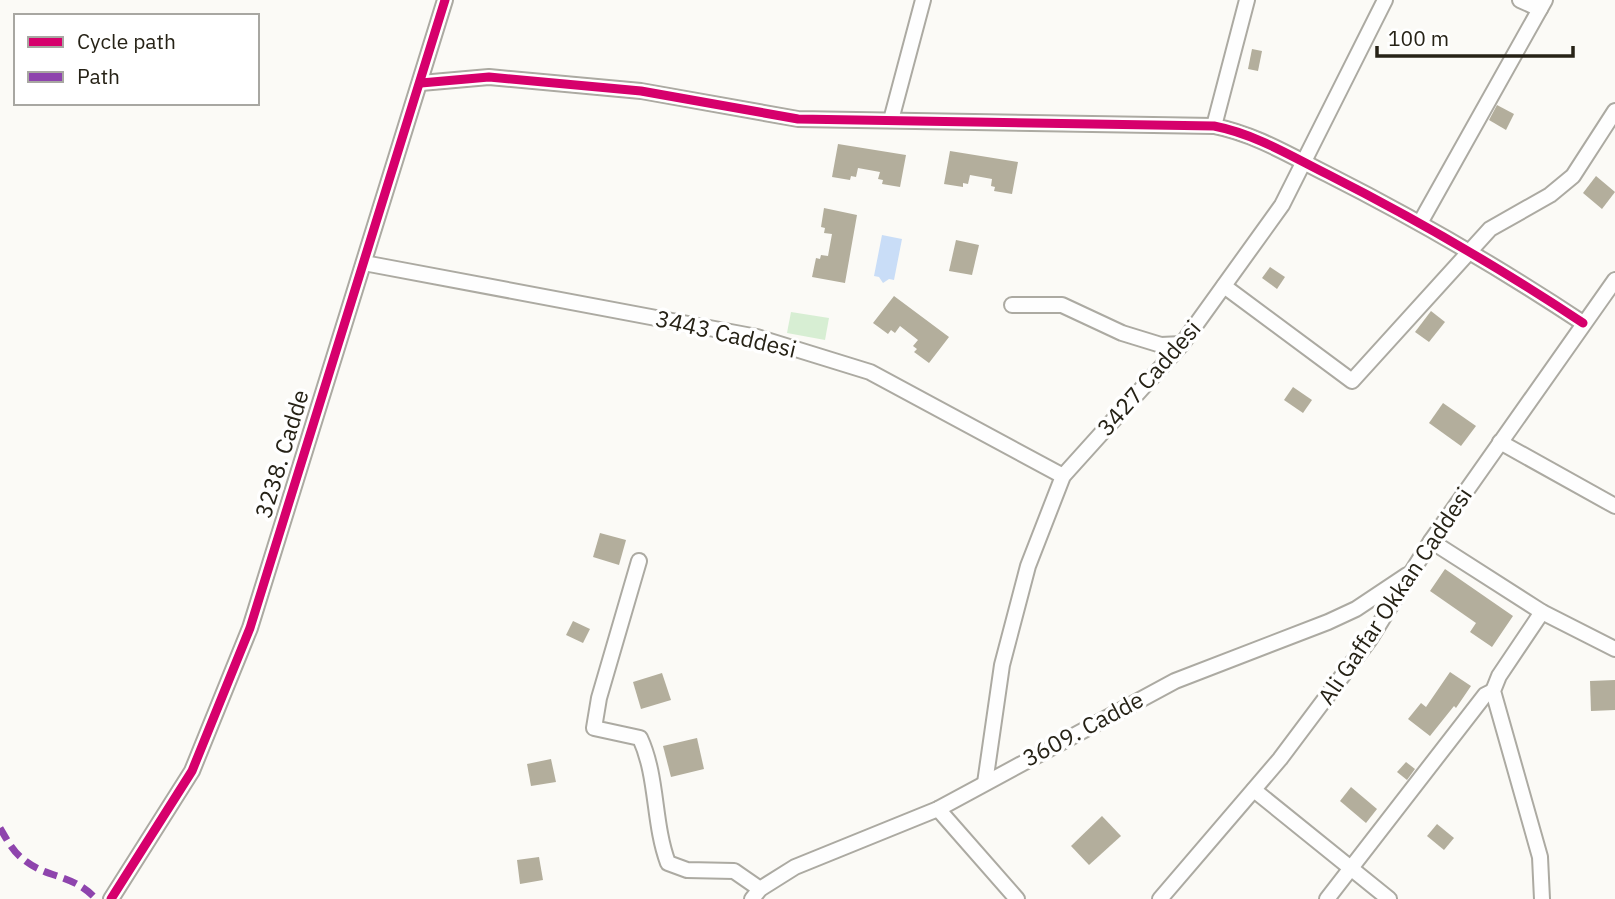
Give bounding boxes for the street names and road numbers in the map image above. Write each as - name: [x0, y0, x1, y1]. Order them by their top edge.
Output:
- street label: 3443 Caddesi: [653, 302, 799, 364]
- street label: 3427 Caddesi: [1090, 313, 1207, 441]
- street label: 3238. Cadde: [247, 386, 315, 522]
- street label: Ali Gaffar Okkan Caddesi: [1310, 481, 1478, 710]
- street label: 3609. Cadde: [1017, 684, 1148, 773]

